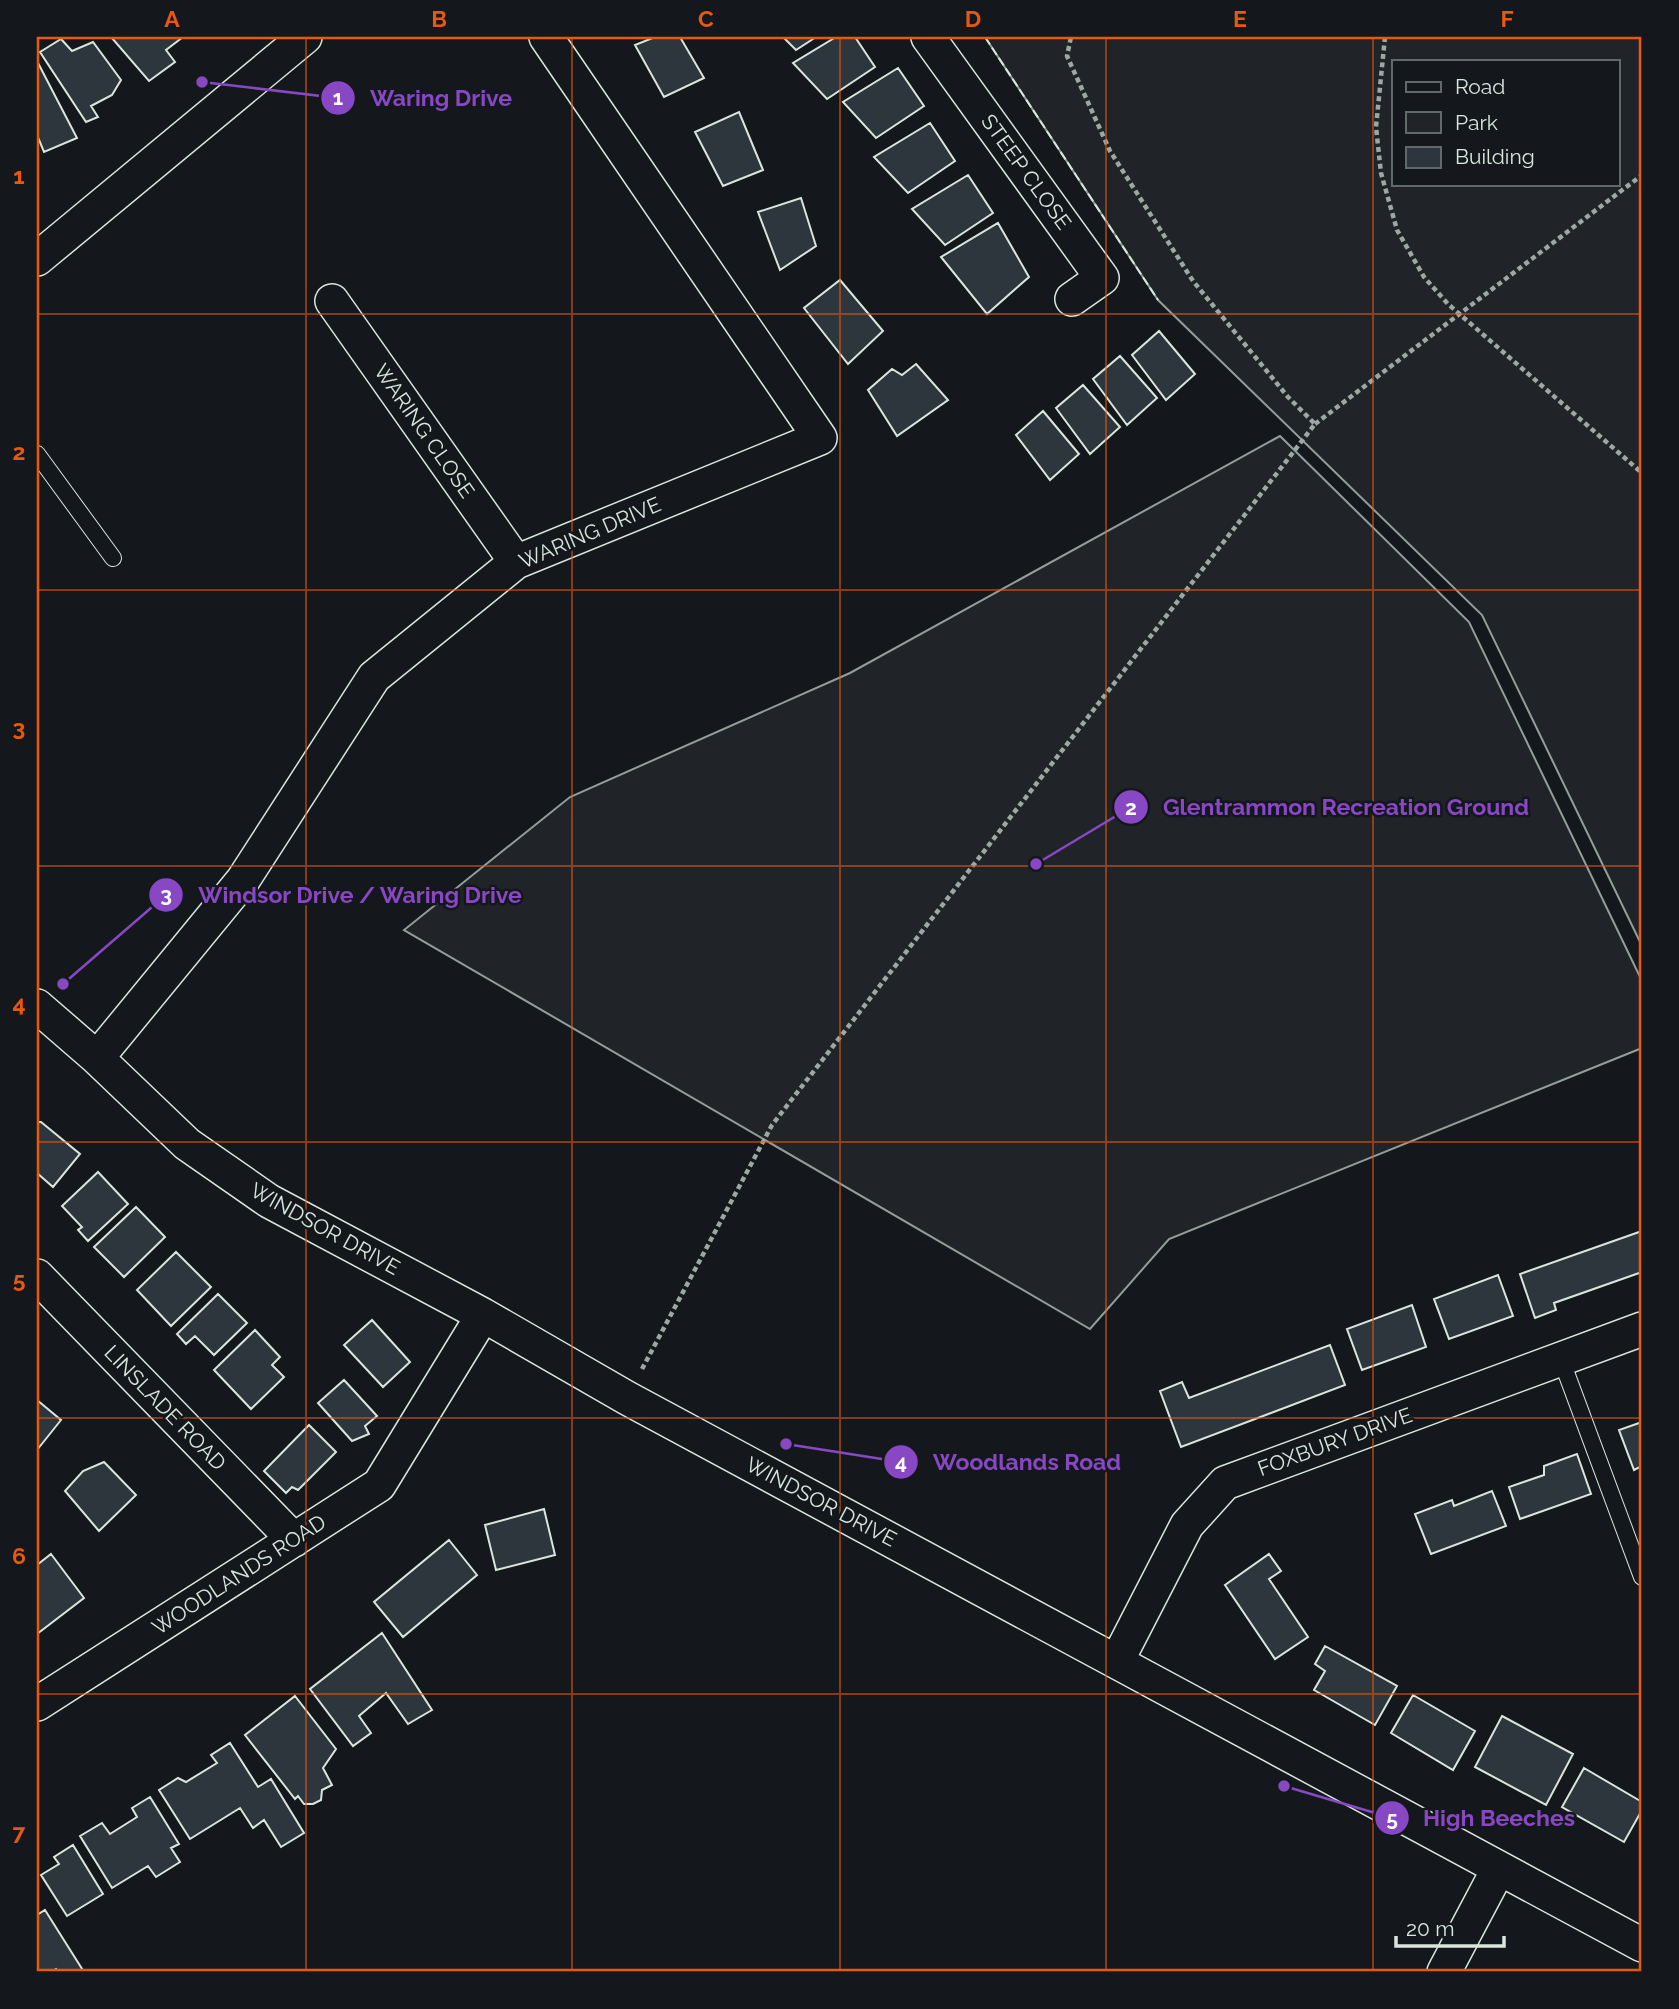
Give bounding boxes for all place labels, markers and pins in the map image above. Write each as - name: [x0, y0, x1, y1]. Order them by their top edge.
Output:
- callout: Waring Drive: [321, 76, 526, 120]
- callout: Glentrammon Recreation Ground: [1114, 785, 1543, 829]
- callout: Windsor Drive / Waring Drive: [149, 873, 537, 917]
- callout: Woodlands Road: [884, 1440, 1135, 1484]
- callout: High Beeches: [1374, 1796, 1589, 1840]

